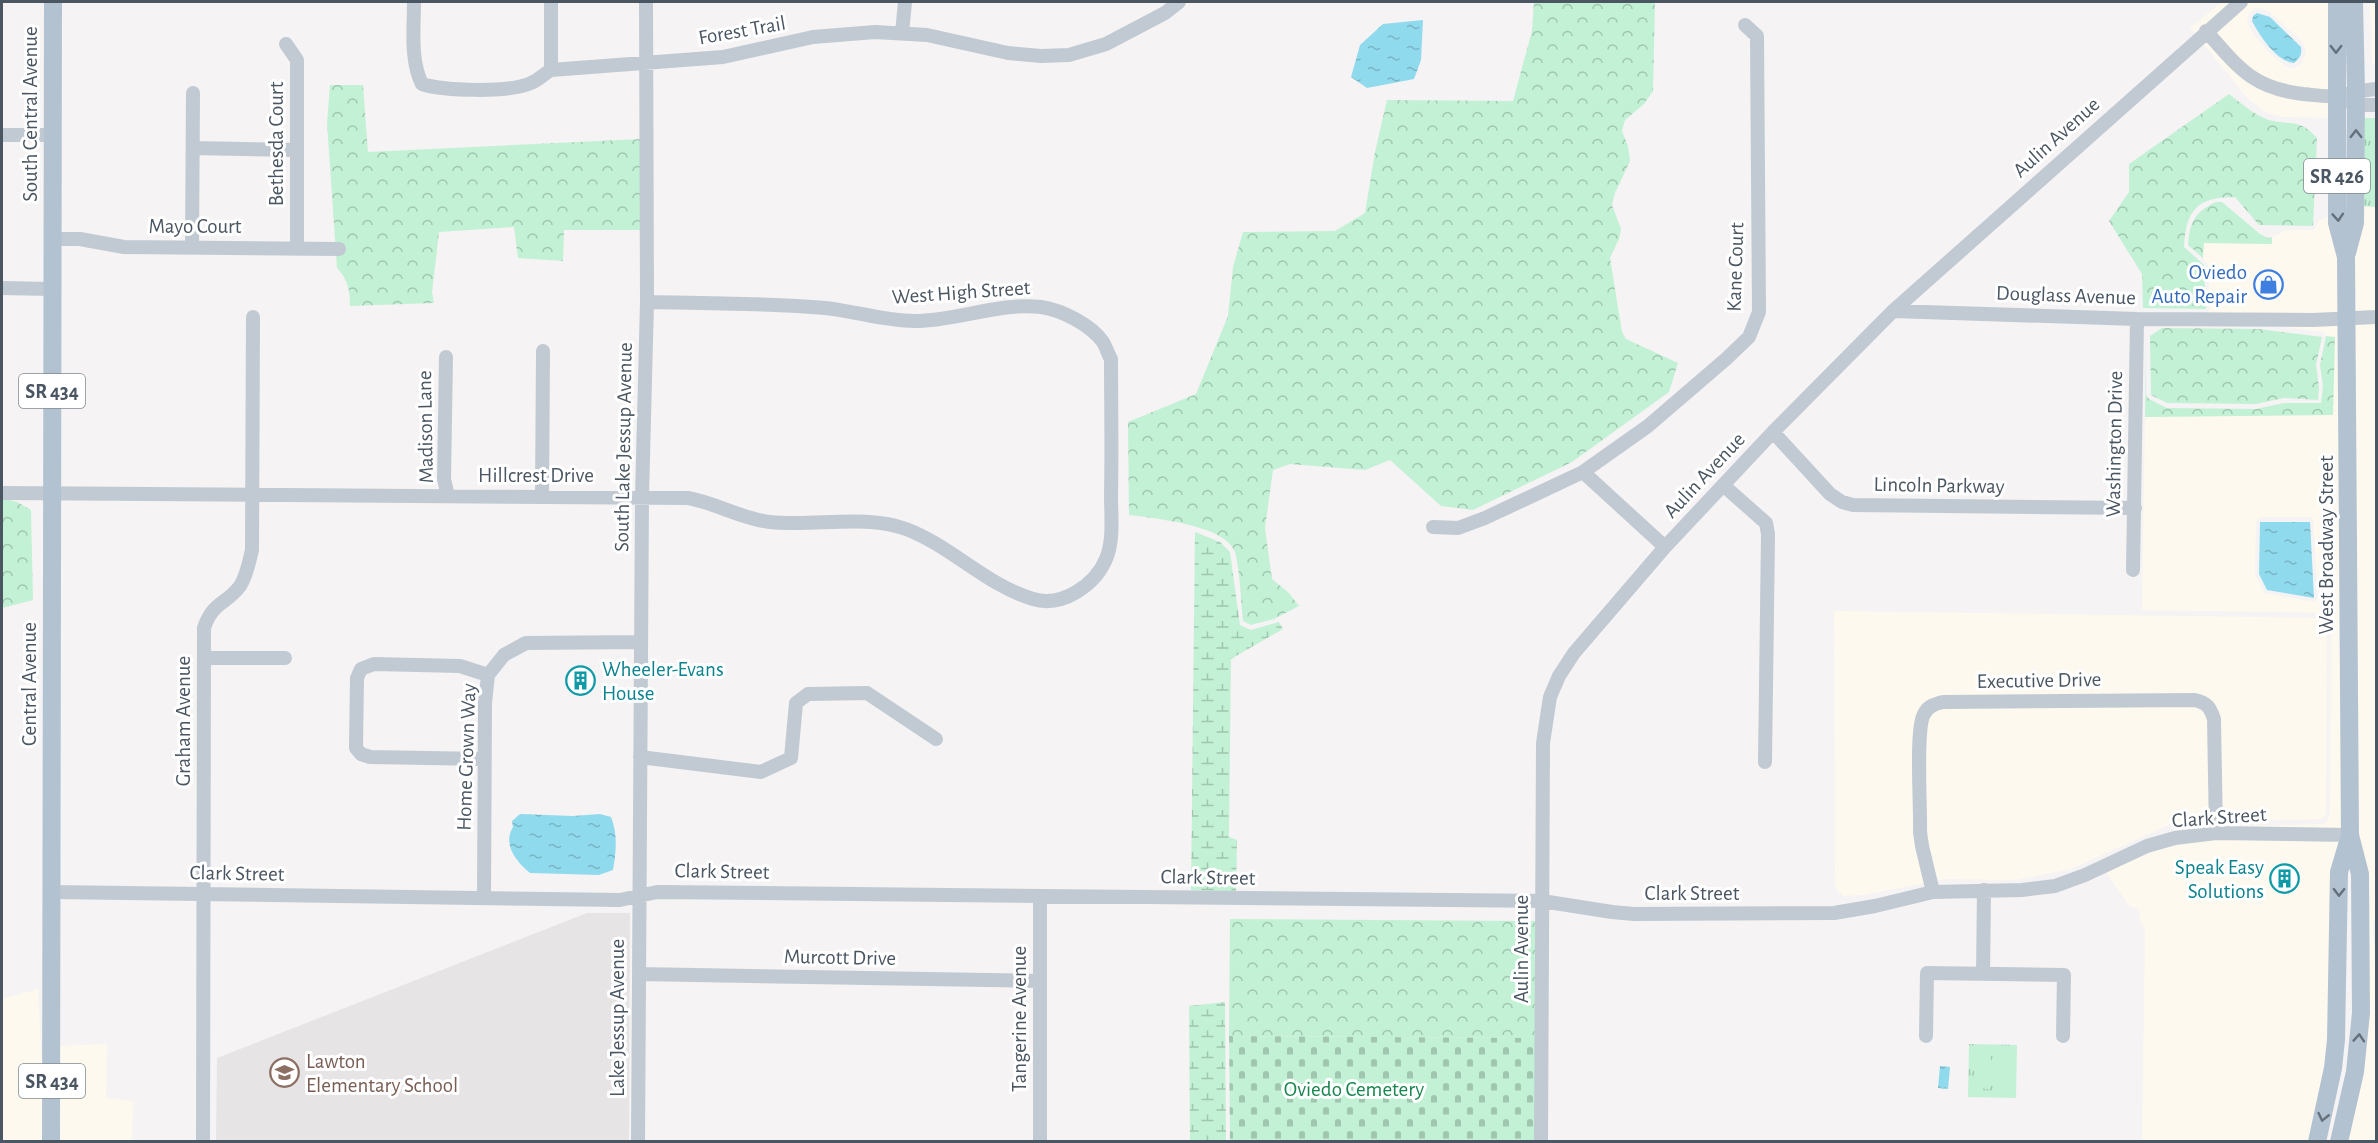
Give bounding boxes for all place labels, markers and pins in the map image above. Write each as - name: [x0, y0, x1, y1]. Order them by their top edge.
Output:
- place label: Oviedo Auto Repair: [2152, 262, 2247, 307]
- shop icon: Oviedo Auto Repair: [2252, 268, 2284, 300]
- place label: Wheeler-Evans House: [602, 659, 724, 704]
- building icon: Wheeler-Evans House: [565, 665, 597, 697]
- place label: Speak Easy Solutions: [2175, 857, 2264, 902]
- building icon: Speak Easy Solutions: [2269, 863, 2301, 895]
- place label: Lawton Elementary School: [306, 1051, 458, 1096]
- school or university icon: Lawton Elementary School: [269, 1057, 301, 1089]

